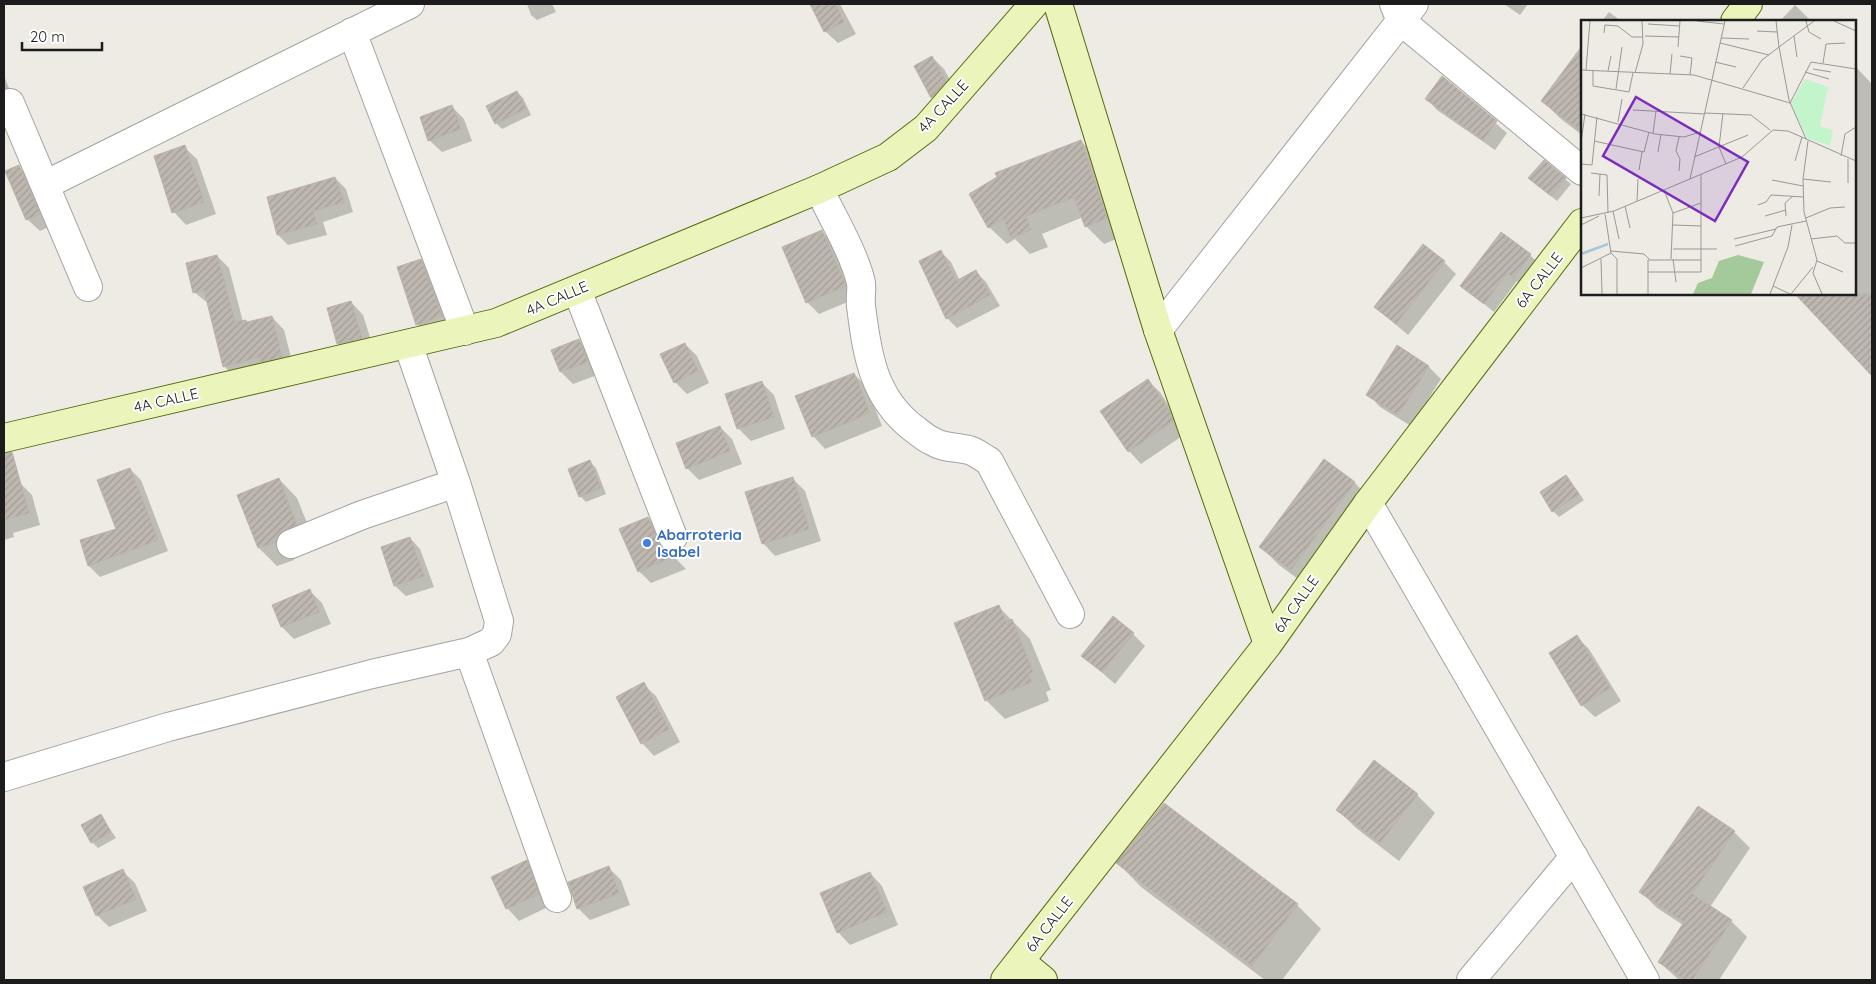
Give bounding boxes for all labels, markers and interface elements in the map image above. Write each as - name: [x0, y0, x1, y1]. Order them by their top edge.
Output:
- scale bar: [22, 20, 102, 52]
- inset map: [1581, 20, 1856, 295]
- text: 20 m: [30, 27, 65, 46]
- street label: 4A CALLE: [914, 76, 972, 136]
- street label: 6A CALLE: [1511, 248, 1567, 312]
- street label: 4A CALLE: [523, 276, 591, 320]
- street label: 4A CALLE: [132, 383, 200, 417]
- place label: Abarroteria Isabel: [657, 525, 742, 561]
- marker: Abarroteria Isabel: [641, 537, 653, 549]
- street label: 6A CALLE: [1269, 572, 1323, 636]
- street label: 6A CALLE: [1021, 892, 1077, 956]

